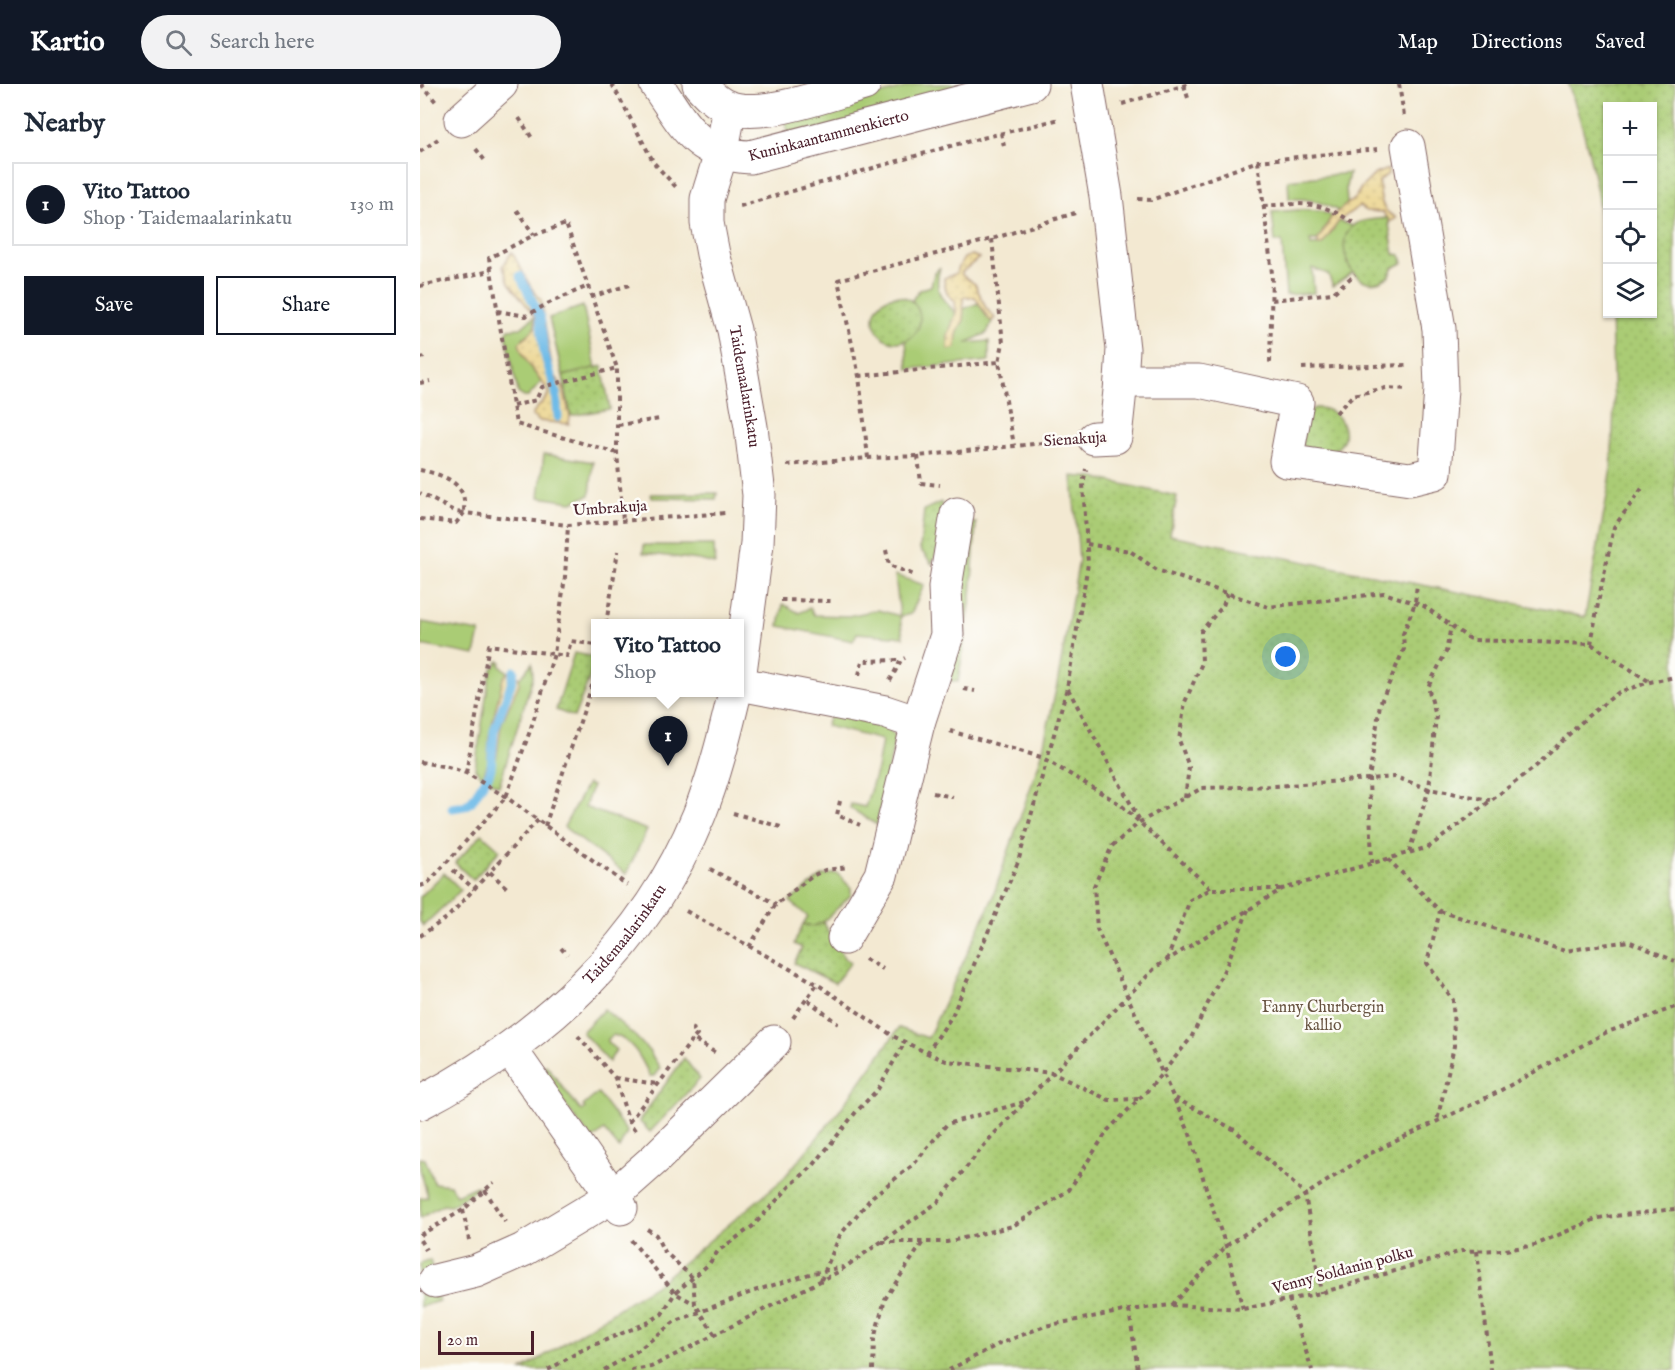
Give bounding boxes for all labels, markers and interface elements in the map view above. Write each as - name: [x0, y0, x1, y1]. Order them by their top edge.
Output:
- search box: [141, 15, 561, 69]
- text: Kartio: [30, 25, 105, 60]
- icon: search: [162, 26, 195, 59]
- text: Search here: [210, 28, 315, 56]
- text: Map: [1398, 29, 1438, 56]
- text: Directions: [1471, 29, 1562, 56]
- text: Saved: [1595, 29, 1645, 56]
- map controls: [1603, 102, 1657, 318]
- button: +: [1603, 102, 1657, 156]
- street label: Kuninkaantammenkierto: [746, 106, 911, 167]
- text: Nearby: [24, 107, 105, 140]
- button: −: [1603, 156, 1657, 210]
- text: Vito Tattoo: [83, 178, 190, 206]
- text: 1: [42, 192, 49, 217]
- text: 130 m: [349, 192, 394, 217]
- text: Shop · Taidemaalarinkatu: [83, 206, 292, 231]
- button: locate: [1603, 210, 1657, 264]
- button: layers: [1603, 264, 1657, 318]
- button: Save: [24, 276, 204, 335]
- button: Share: [216, 276, 396, 335]
- street label: Taidemaalarinkatu: [723, 324, 763, 449]
- street label: Sienakuja: [1043, 428, 1107, 452]
- street label: Umbrakuja: [572, 496, 648, 522]
- popup: [591, 619, 744, 697]
- text: Vito Tattoo: [614, 632, 721, 660]
- your location: [1271, 642, 1300, 671]
- text: Shop: [614, 660, 656, 685]
- pin: 1: [648, 716, 688, 766]
- street label: Taidemaalarinkatu: [580, 881, 671, 989]
- park label: Fanny Churbergin kallio: [1262, 998, 1385, 1036]
- street label: Venny Soldanin polku: [1269, 1243, 1416, 1300]
- scale bar: [438, 1328, 534, 1356]
- text: 20 m: [447, 1331, 478, 1351]

